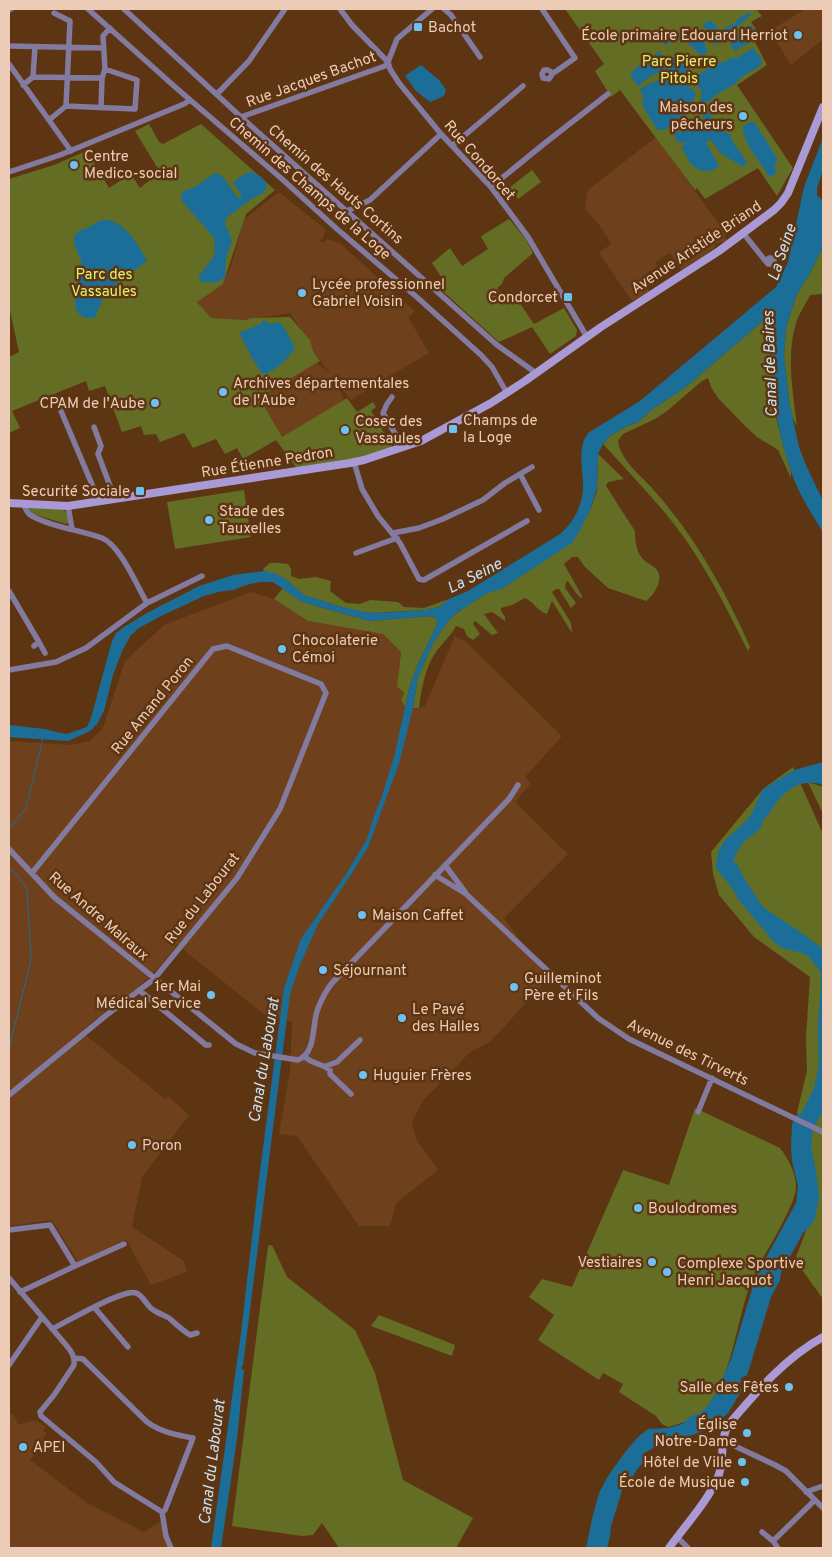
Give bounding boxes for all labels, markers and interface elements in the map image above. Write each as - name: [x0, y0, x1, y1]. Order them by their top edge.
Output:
- place label: Bachot: [428, 19, 476, 38]
- marker: Bachot: [412, 21, 424, 33]
- place label: École primaire Edouard Herriot: [581, 26, 788, 46]
- marker: École primaire Edouard Herriot: [792, 29, 804, 41]
- street label: Rue Jacques Bachot: [244, 48, 379, 113]
- park label: Parc Pierre Pitois: [642, 53, 716, 89]
- place label: Maison des pêcheurs: [659, 99, 733, 135]
- marker: Maison des pêcheurs: [737, 110, 749, 122]
- street label: Chemin des Champs de la Loge: [224, 113, 394, 265]
- street label: Rue Condorcet: [439, 117, 519, 205]
- street label: Chemin des Hauts Cortins: [263, 121, 407, 249]
- place label: Centre Medico-social: [84, 148, 177, 184]
- marker: Centre Medico-social: [68, 159, 80, 171]
- street label: Avenue Aristide Briand: [628, 197, 766, 299]
- water label: La Seine: [764, 221, 802, 284]
- park label: Parc des Vassaules: [71, 266, 137, 302]
- place label: Lycée professionnel Gabriel Voisin: [312, 276, 445, 312]
- marker: Lycée professionnel Gabriel Voisin: [296, 287, 308, 299]
- place label: Condorcet: [488, 289, 558, 308]
- marker: Condorcet: [562, 291, 574, 303]
- water label: Canal de Baires: [759, 309, 783, 418]
- place label: Archives départementales de l'Aube: [233, 375, 409, 411]
- marker: Archives départementales de l'Aube: [217, 386, 229, 398]
- place label: CPAM de l'Aube: [40, 395, 145, 414]
- marker: CPAM de l'Aube: [149, 397, 161, 409]
- place label: Champs de la Loge: [463, 412, 538, 448]
- place label: Cosec des Vassaules: [355, 413, 423, 449]
- marker: Champs de la Loge: [447, 423, 459, 435]
- marker: Cosec des Vassaules: [339, 424, 351, 436]
- street label: Rue Étienne Pedron: [200, 443, 335, 483]
- place label: Securité Sociale: [22, 483, 130, 502]
- marker: Securité Sociale: [134, 485, 146, 497]
- place label: Stade des Tauxelles: [219, 503, 285, 539]
- marker: Stade des Tauxelles: [203, 514, 215, 526]
- water label: La Seine: [444, 554, 506, 599]
- place label: Chocolaterie Cémoi: [292, 632, 378, 668]
- marker: Chocolaterie Cémoi: [276, 643, 288, 655]
- street label: Rue Amand Poron: [108, 653, 199, 759]
- street label: Rue du Labourat: [162, 849, 245, 948]
- street label: Rue Andre Malraux: [44, 868, 152, 966]
- place label: Maison Caffet: [372, 907, 464, 926]
- marker: Maison Caffet: [356, 909, 368, 921]
- place label: Séjournant: [333, 962, 407, 981]
- marker: Séjournant: [317, 964, 329, 976]
- place label: Guilleminot Père et Fils: [524, 970, 602, 1006]
- place label: 1er Mai Médical Service: [96, 978, 201, 1014]
- marker: Guilleminot Père et Fils: [508, 981, 520, 993]
- marker: 1er Mai Médical Service: [205, 989, 217, 1001]
- water label: Canal du Labourat: [245, 995, 285, 1124]
- place label: Le Pavé des Halles: [412, 1001, 480, 1037]
- marker: Le Pavé des Halles: [396, 1012, 408, 1024]
- street label: Avenue des Tirverts: [623, 1016, 751, 1091]
- place label: Huguier Frères: [373, 1067, 472, 1086]
- marker: Huguier Frères: [357, 1069, 369, 1081]
- place label: Poron: [142, 1137, 182, 1156]
- marker: Poron: [126, 1139, 138, 1151]
- place label: Boulodromes: [648, 1200, 737, 1219]
- marker: Boulodromes: [632, 1202, 644, 1214]
- place label: Vestiaires: [578, 1254, 642, 1273]
- place label: Complexe Sportive Henri Jacquot: [677, 1255, 804, 1291]
- marker: Vestiaires: [646, 1256, 658, 1268]
- marker: Complexe Sportive Henri Jacquot: [661, 1266, 673, 1278]
- place label: Salle des Fêtes: [679, 1379, 779, 1398]
- marker: Salle des Fêtes: [783, 1381, 795, 1393]
- water label: Canal du Labourat: [195, 1397, 231, 1526]
- place label: Église Notre-Dame: [655, 1415, 737, 1452]
- marker: Église Notre-Dame: [741, 1427, 753, 1439]
- place label: APEI: [33, 1439, 65, 1458]
- marker: APEI: [17, 1441, 29, 1453]
- place label: Hôtel de Ville: [643, 1454, 732, 1473]
- marker: Hôtel de Ville: [736, 1456, 748, 1468]
- place label: École de Musique: [619, 1473, 735, 1493]
- marker: École de Musique: [739, 1476, 751, 1488]

